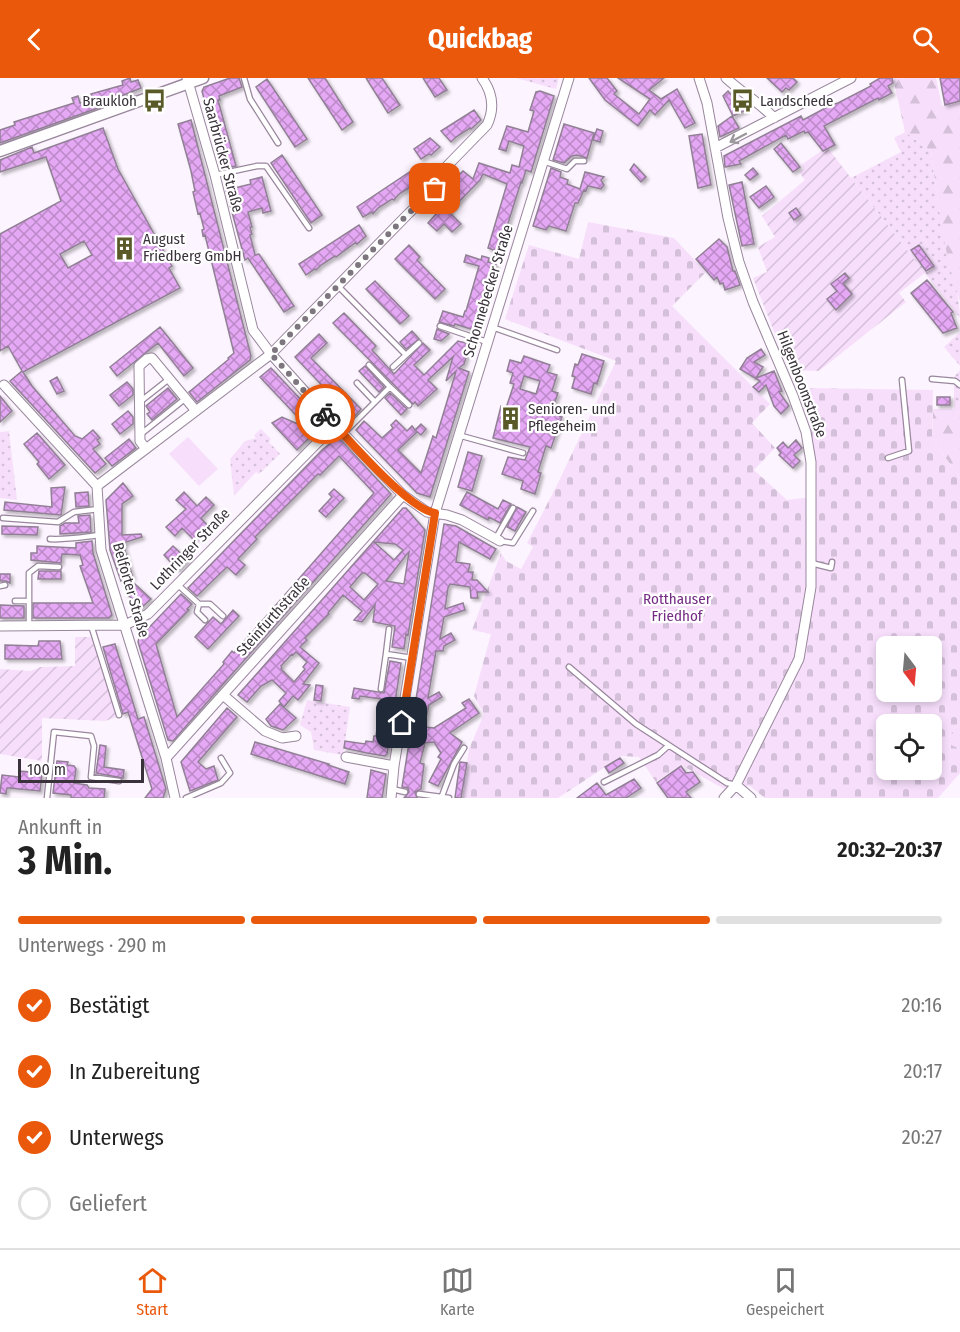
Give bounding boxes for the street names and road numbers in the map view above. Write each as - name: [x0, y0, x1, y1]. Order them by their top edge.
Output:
- street label: Saarbrücker Straße: [199, 96, 247, 214]
- street label: Schonnebecker Straße: [459, 223, 517, 359]
- street label: Hilgenboomstraße: [773, 328, 831, 440]
- street label: Lothringer Straße: [146, 504, 234, 594]
- street label: Belforter Straße: [109, 540, 153, 640]
- street label: Steinfurthstraße: [233, 573, 313, 659]

